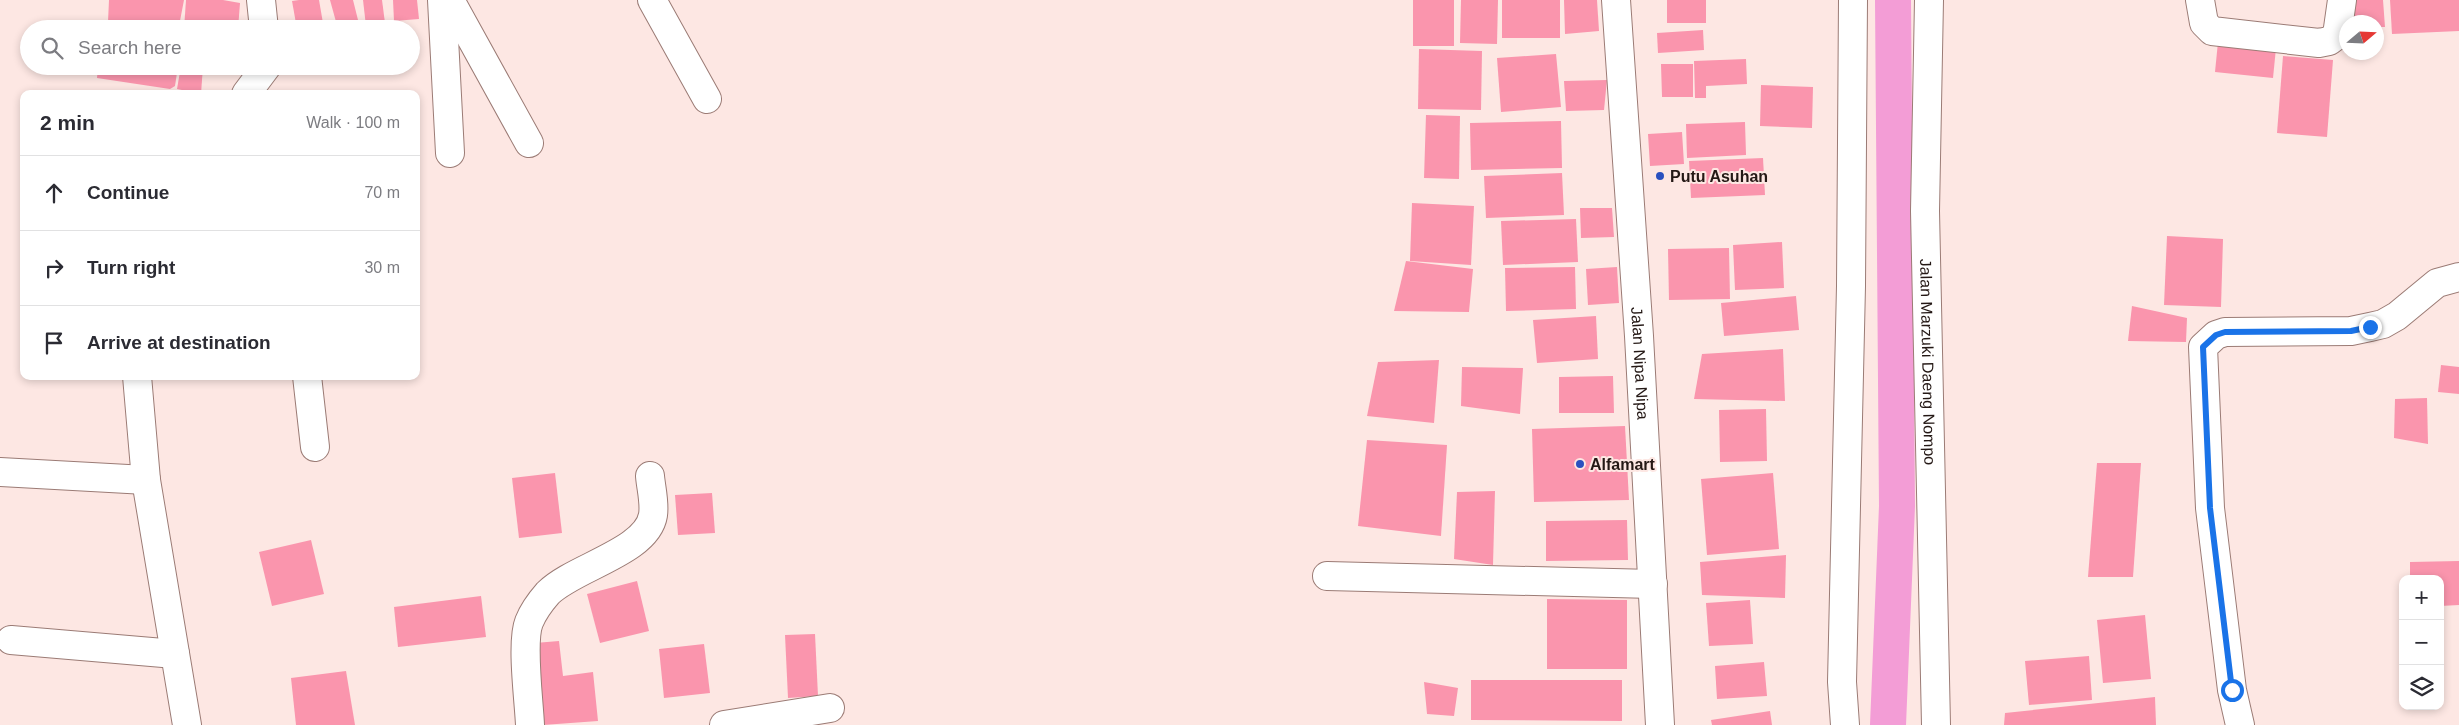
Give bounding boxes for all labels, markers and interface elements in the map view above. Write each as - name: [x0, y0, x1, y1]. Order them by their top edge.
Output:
- north arrow: [2339, 15, 2384, 60]
- search box: [20, 20, 420, 75]
- icon: search: [38, 34, 66, 62]
- text: Search here: [78, 37, 182, 58]
- text: 2 min: [40, 111, 95, 134]
- text: Walk · 100 m: [306, 114, 400, 131]
- place label: Putu Asuhan: [1670, 168, 1768, 185]
- marker: Putu Asuhan: [1654, 170, 1666, 182]
- icon: ahead: [40, 179, 68, 207]
- text: Continue: [87, 182, 169, 203]
- text: 70 m: [364, 184, 400, 201]
- icon: right: [40, 254, 68, 282]
- text: Turn right: [87, 257, 175, 278]
- text: 30 m: [364, 259, 400, 276]
- street label: Jalan Marzuki Daeng Nompo: [1917, 259, 1938, 465]
- street label: Jalan Nipa Nipa: [1628, 306, 1652, 420]
- route end: [2359, 316, 2382, 339]
- icon: arrive: [40, 329, 68, 357]
- text: Arrive at destination: [87, 332, 271, 353]
- place label: Alfamart: [1590, 456, 1656, 473]
- marker: Alfamart: [1574, 458, 1586, 470]
- map controls: [2399, 575, 2444, 710]
- button: +: [2399, 575, 2444, 620]
- button: −: [2399, 620, 2444, 665]
- button: layers: [2399, 665, 2444, 710]
- route start: [2221, 679, 2244, 702]

